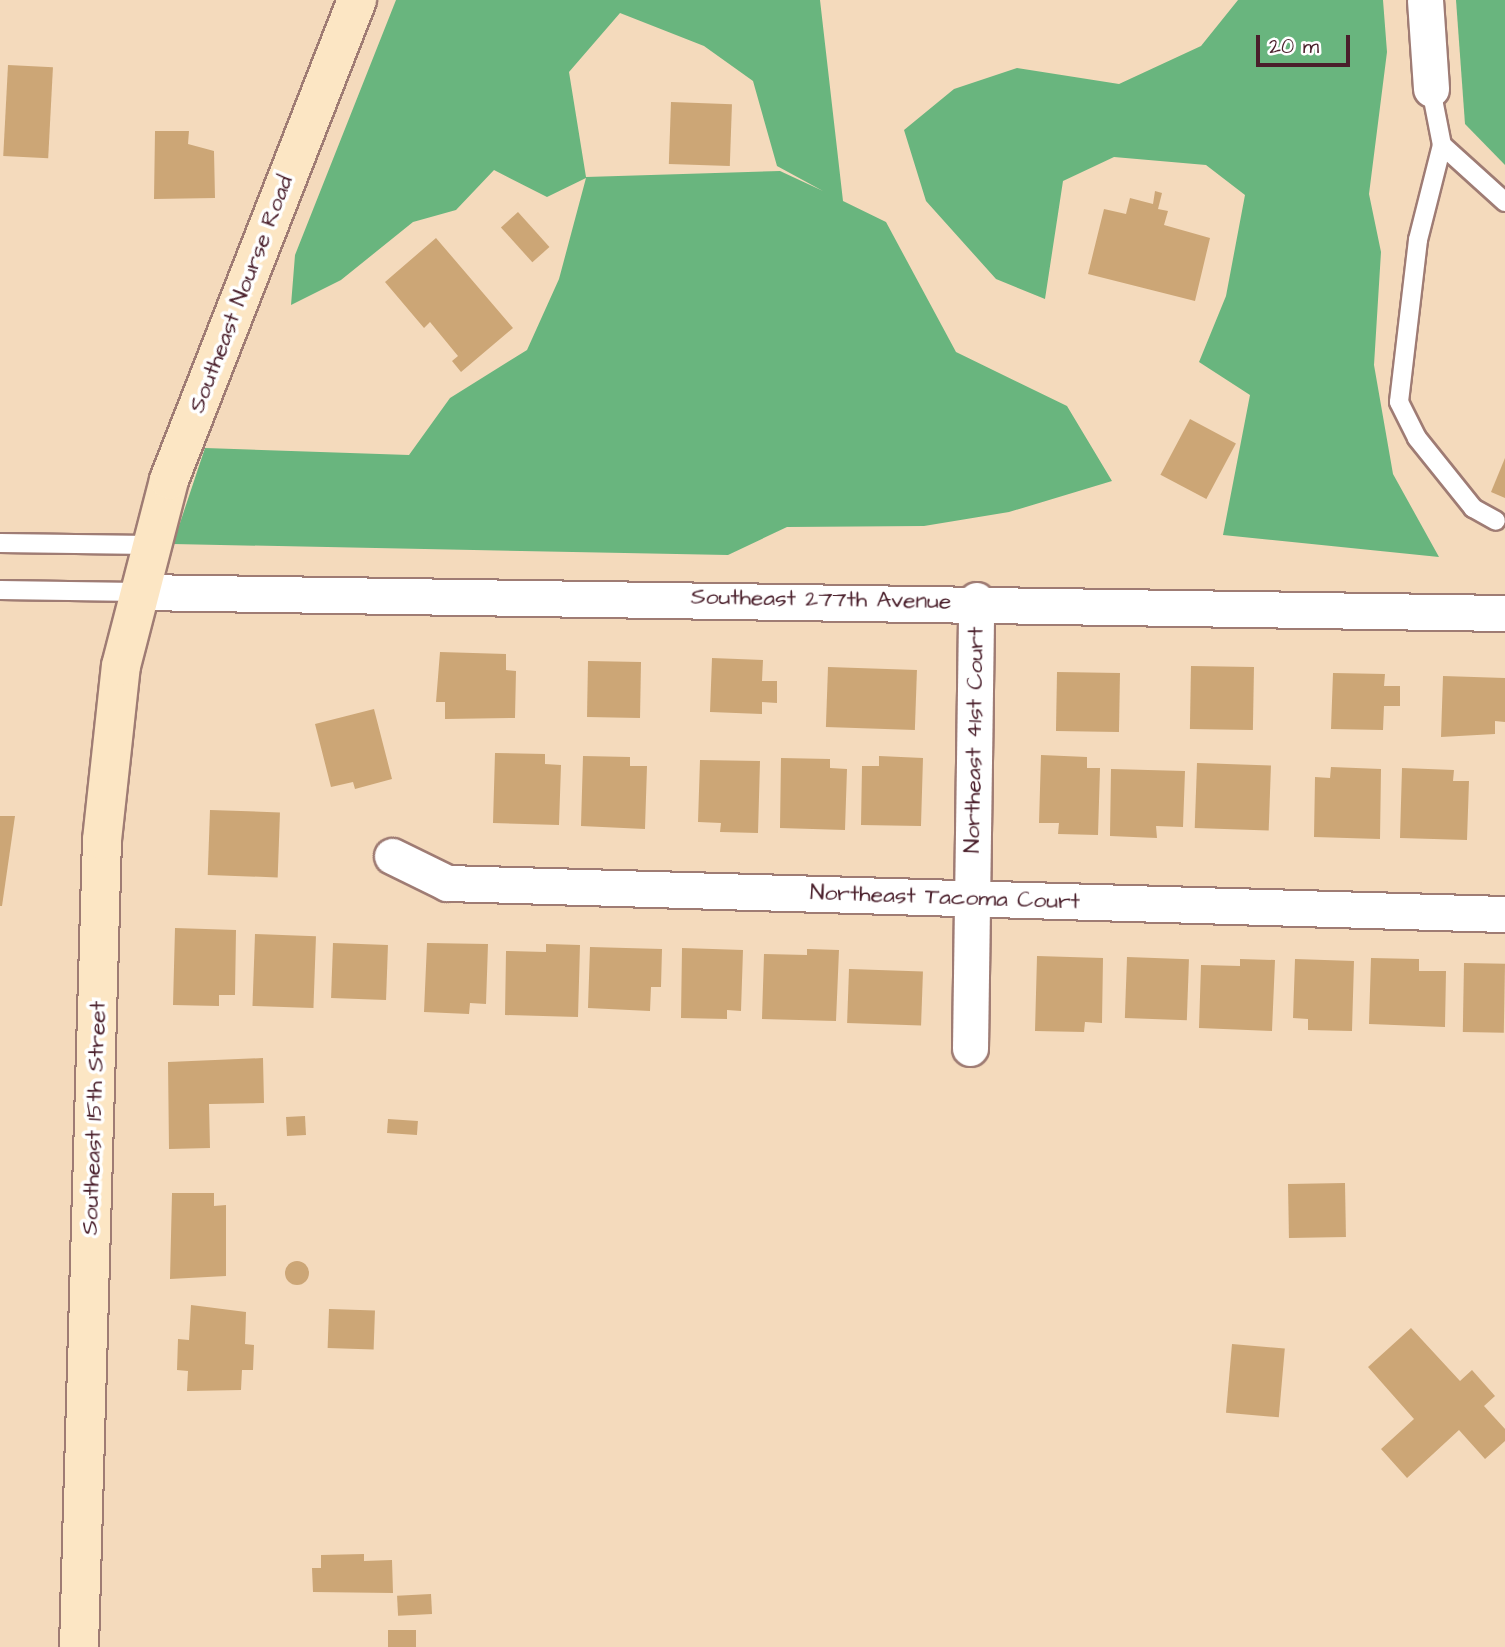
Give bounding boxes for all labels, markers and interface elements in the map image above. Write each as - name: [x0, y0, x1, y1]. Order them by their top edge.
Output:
- scale bar: [1260, 21, 1354, 65]
- text: 20 m: [1269, 32, 1319, 61]
- street label: Southeast Nourse Road: [183, 171, 299, 417]
- street label: Southeast 277th Avenue: [691, 583, 951, 615]
- street label: Northeast 41st Court: [958, 627, 990, 853]
- street label: Northeast Tacoma Court: [810, 878, 1080, 916]
- street label: Southeast 15th Street: [76, 1000, 112, 1236]

